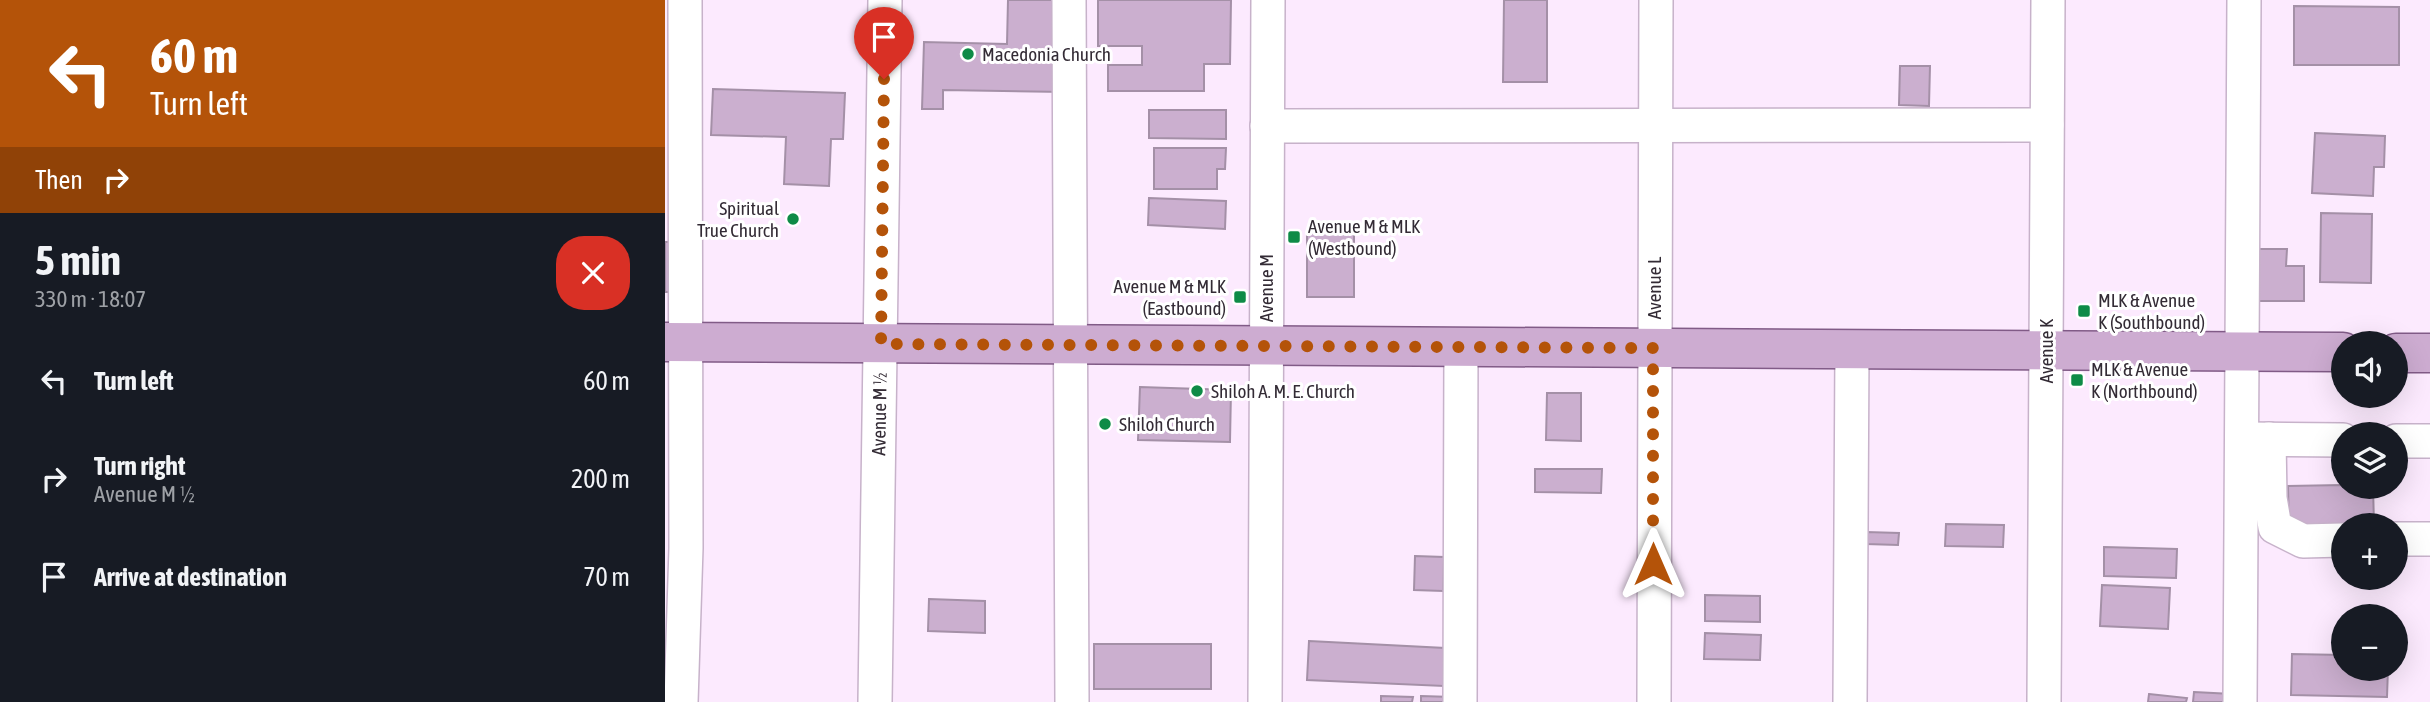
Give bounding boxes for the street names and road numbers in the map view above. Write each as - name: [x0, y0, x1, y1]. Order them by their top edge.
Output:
- street label: Avenue M: [1255, 254, 1277, 322]
- street label: Avenue L: [1643, 256, 1665, 319]
- street label: Avenue K: [2035, 318, 2057, 383]
- street label: Avenue M ½: [867, 372, 891, 456]

